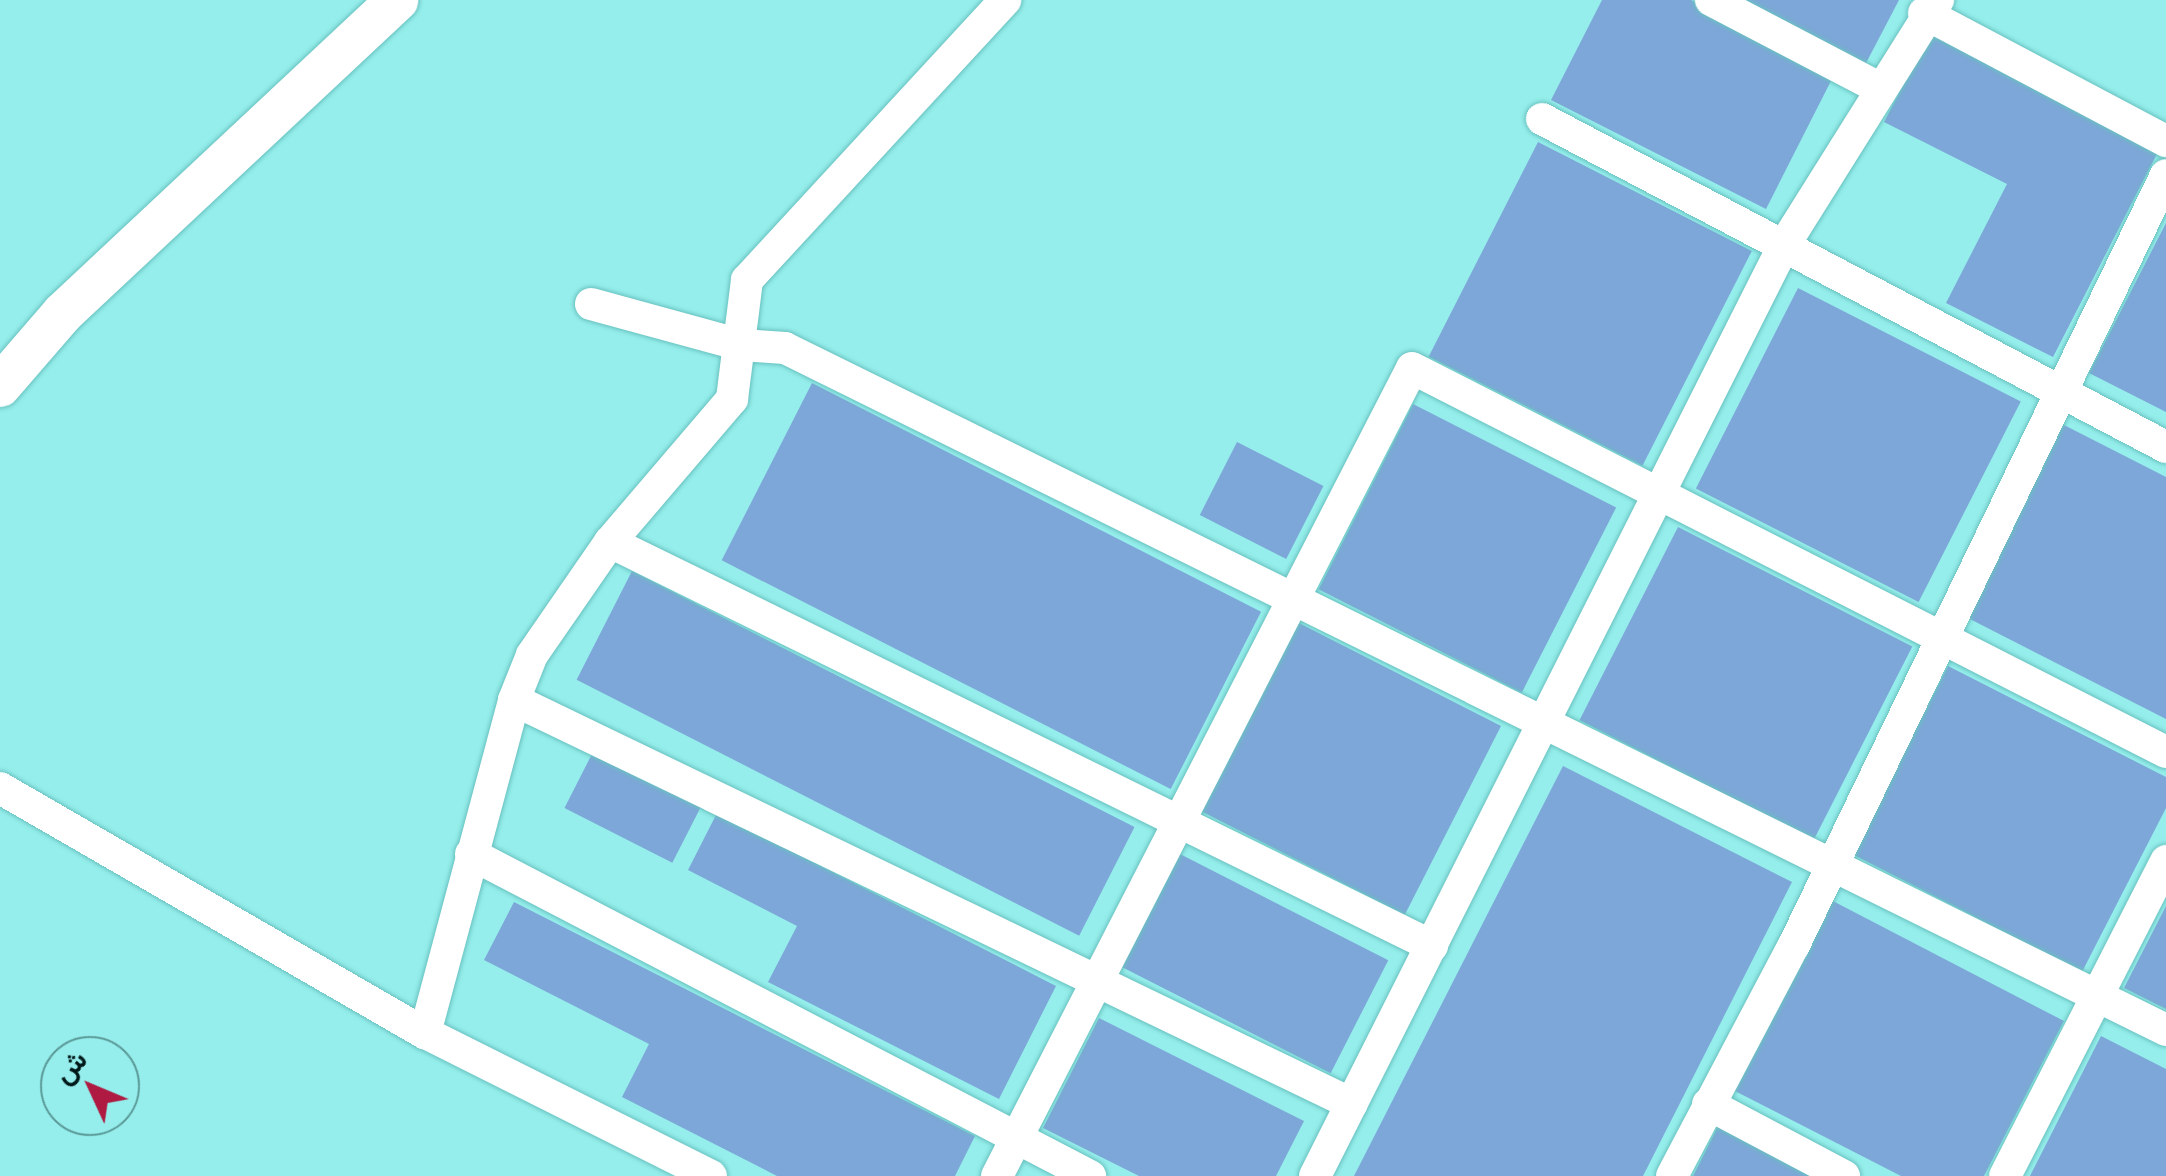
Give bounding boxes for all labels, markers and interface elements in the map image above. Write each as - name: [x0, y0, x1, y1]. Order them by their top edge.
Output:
- north arrow: [40, 1036, 140, 1136]
- text: ش: [46, 1043, 94, 1090]

